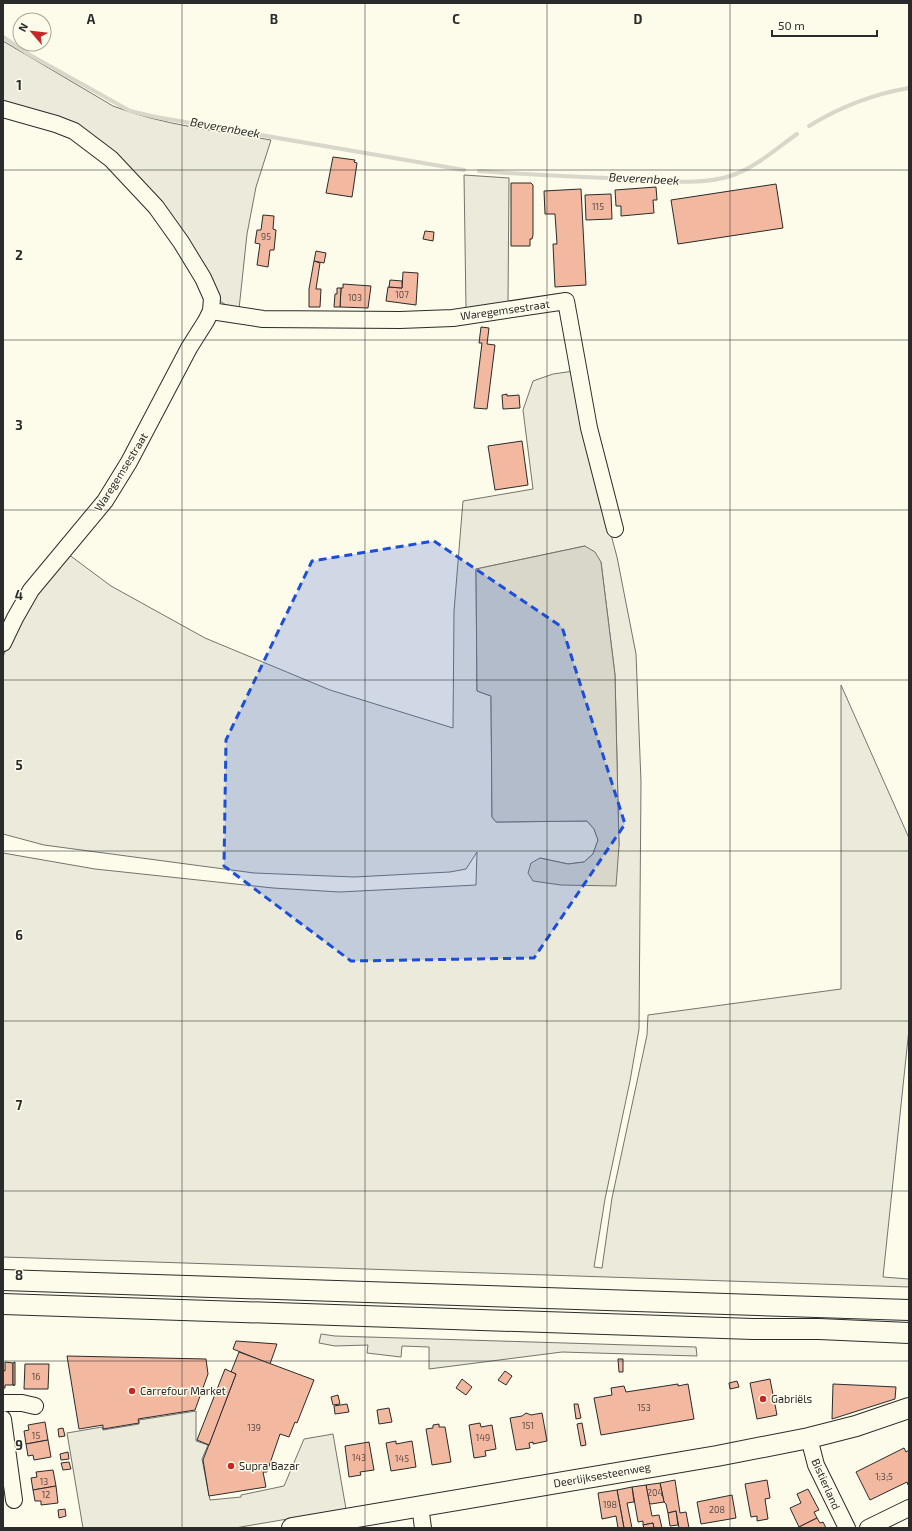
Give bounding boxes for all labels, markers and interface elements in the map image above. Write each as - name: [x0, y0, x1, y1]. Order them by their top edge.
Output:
- text: A: [87, 11, 96, 27]
- text: B: [270, 11, 278, 27]
- text: C: [452, 11, 460, 27]
- text: D: [634, 11, 643, 27]
- north arrow: [12, 12, 52, 52]
- scale bar: [772, 12, 877, 38]
- text: 50 m: [778, 18, 805, 32]
- text: N: [15, 20, 30, 34]
- text: 1: [16, 77, 22, 93]
- water label: Beverenbeek: [189, 114, 261, 140]
- water label: Beverenbeek: [608, 169, 680, 187]
- house number: 115: [592, 201, 604, 212]
- house number: 95: [261, 231, 271, 242]
- text: 2: [15, 247, 23, 263]
- house number: 107: [395, 289, 409, 300]
- house number: 103: [348, 292, 362, 303]
- street label: Waregemsestraat: [459, 297, 550, 322]
- text: 3: [15, 417, 23, 433]
- street label: Waregemsestraat: [91, 430, 150, 513]
- text: 4: [15, 587, 23, 603]
- text: 5: [15, 757, 23, 773]
- text: 6: [15, 927, 23, 943]
- text: 7: [16, 1097, 23, 1113]
- text: 8: [15, 1267, 23, 1283]
- house number: 16: [32, 1371, 40, 1382]
- place label: Carrefour Market: [140, 1384, 226, 1397]
- marker: Carrefour Market: [127, 1386, 137, 1396]
- place label: Gabriëls: [771, 1392, 813, 1405]
- marker: Gabriëls: [758, 1394, 768, 1404]
- house number: 153: [637, 1402, 651, 1413]
- house number: 151: [522, 1420, 534, 1431]
- house number: 139: [247, 1422, 261, 1433]
- house number: 15: [32, 1430, 40, 1441]
- house number: 149: [476, 1432, 490, 1443]
- text: 9: [15, 1437, 23, 1453]
- house number: 143: [352, 1452, 366, 1463]
- house number: 145: [395, 1453, 409, 1464]
- street label: Bistierland: [809, 1456, 843, 1511]
- place label: Supra Bazar: [239, 1459, 300, 1472]
- street label: Deerlijksesteenweg: [552, 1460, 652, 1490]
- marker: Supra Bazar: [226, 1461, 236, 1471]
- house number: 1;3;5: [875, 1471, 893, 1482]
- house number: 13: [40, 1476, 48, 1487]
- house number: 204: [647, 1487, 663, 1498]
- house number: 12: [42, 1489, 50, 1500]
- house number: 198: [603, 1499, 617, 1510]
- house number: 208: [709, 1504, 725, 1515]

